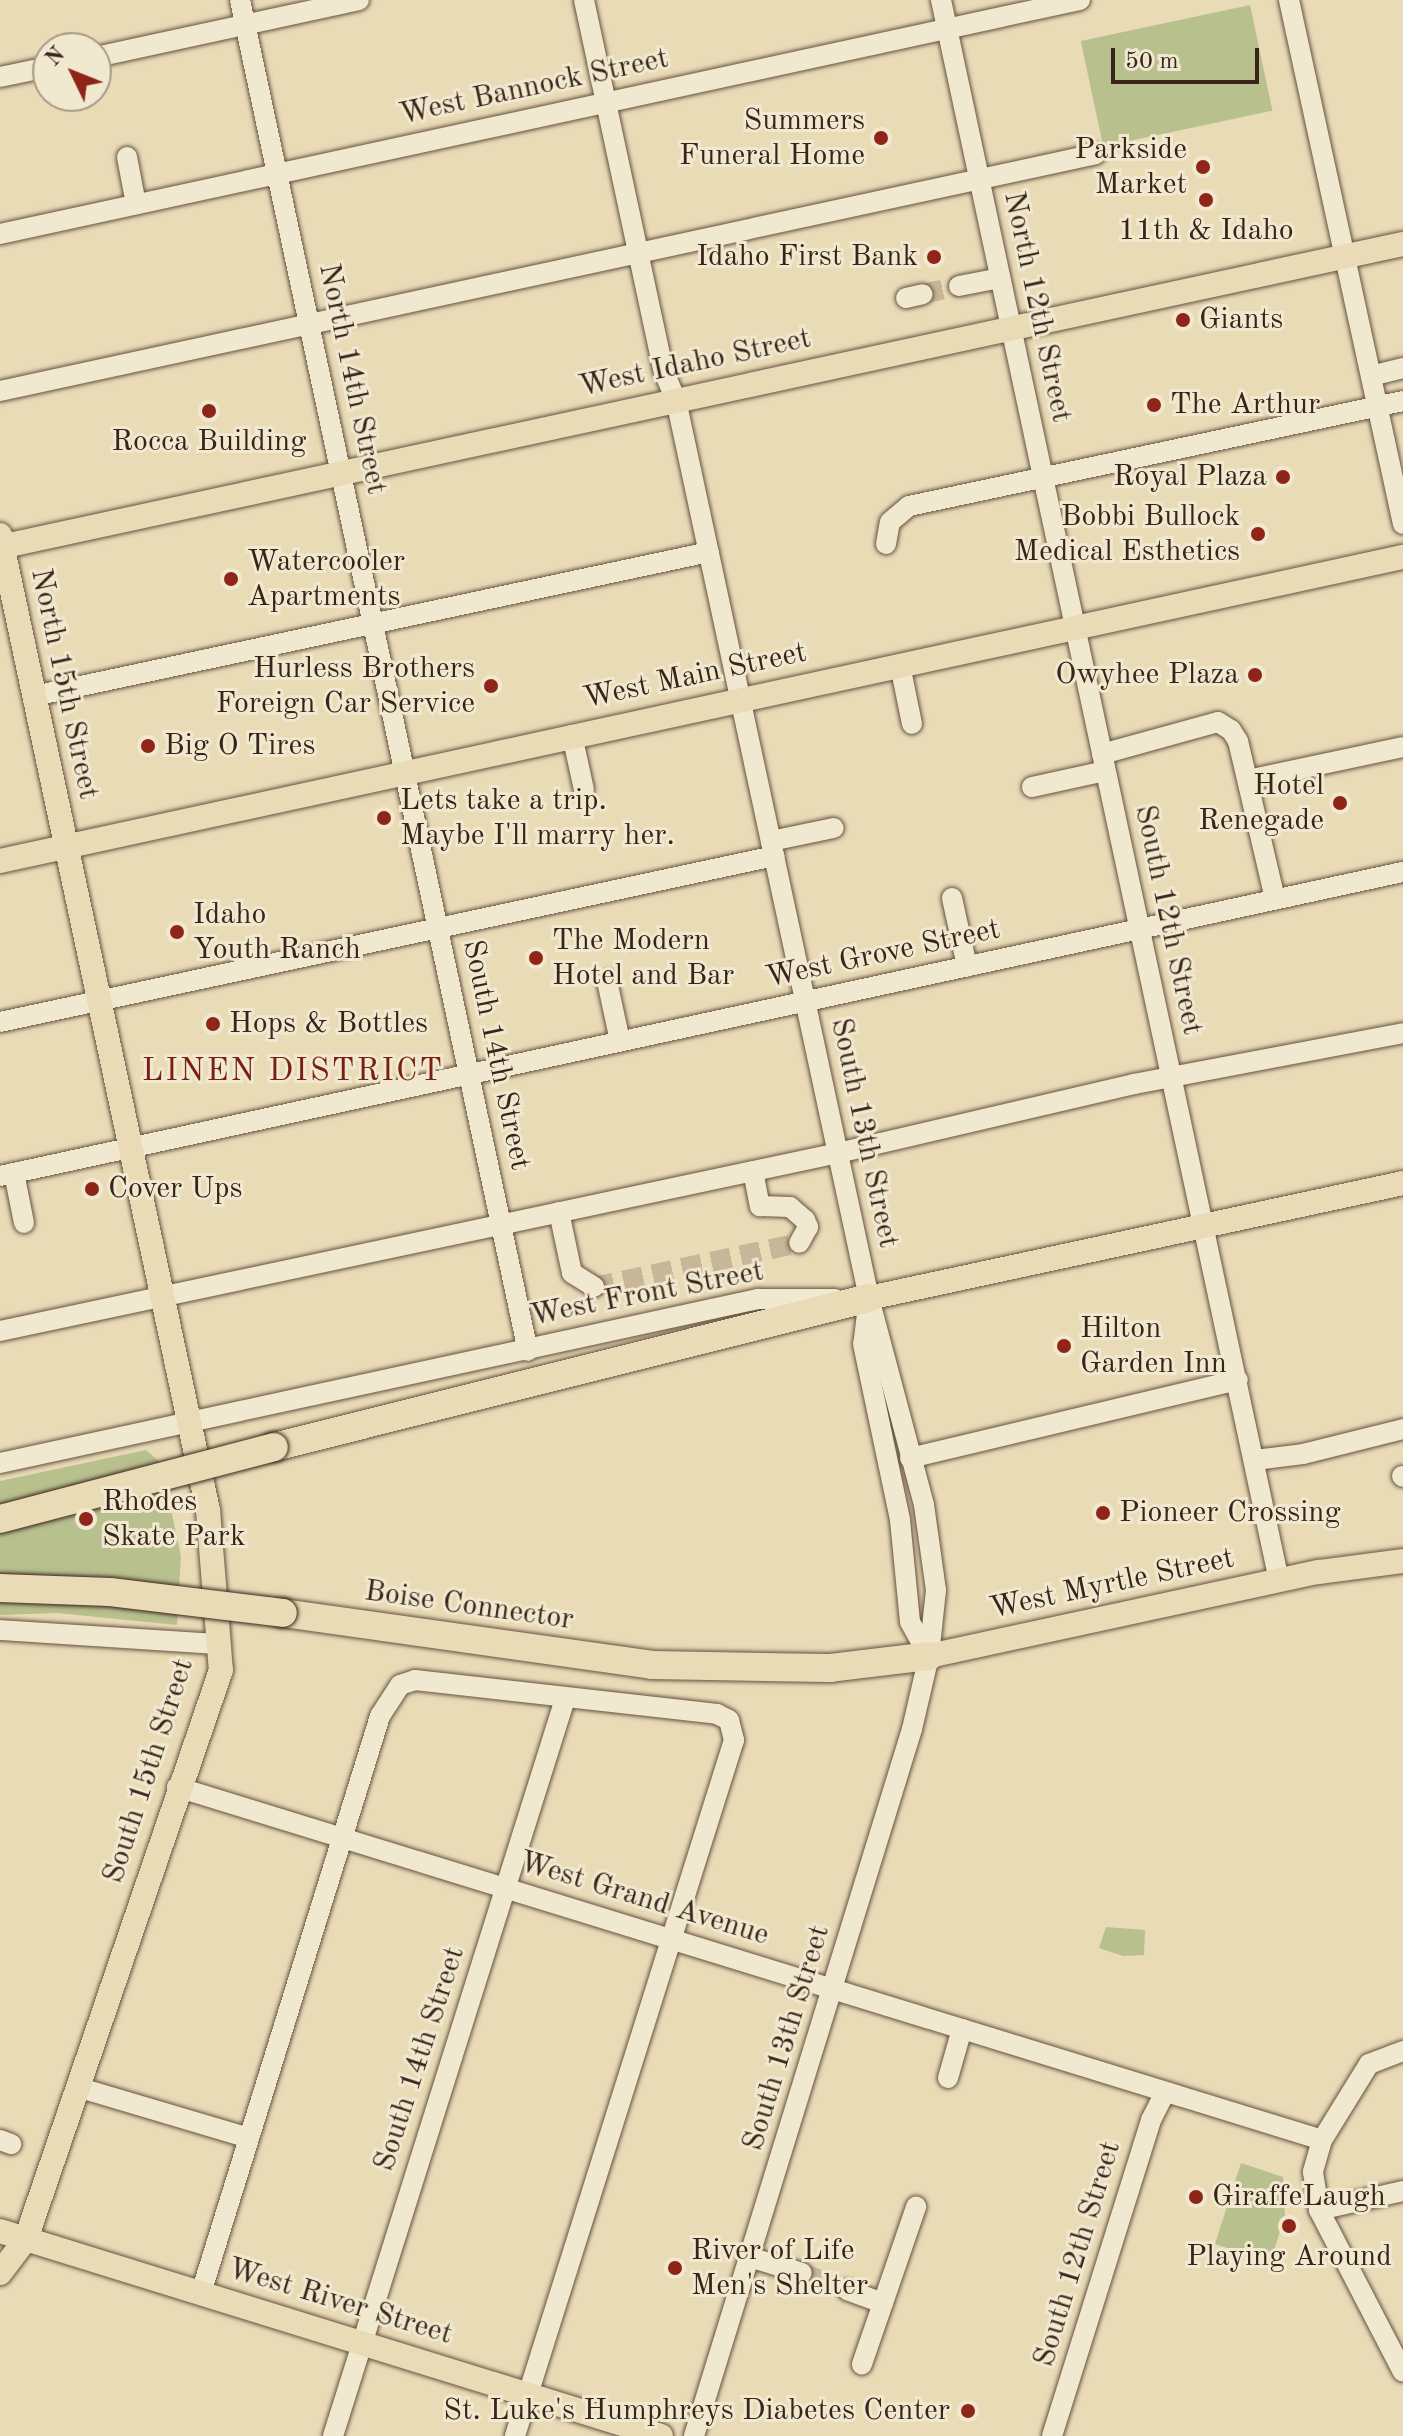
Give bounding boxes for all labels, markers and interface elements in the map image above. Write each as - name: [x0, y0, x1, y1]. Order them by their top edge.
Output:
- north arrow: [32, 32, 112, 112]
- scale bar: [1115, 32, 1263, 82]
- street label: West Bannock Street: [396, 41, 672, 133]
- text: N: [42, 43, 70, 71]
- text: 50 m: [1125, 50, 1179, 74]
- place label: Summers Funeral Home: [679, 103, 865, 174]
- marker: Summers Funeral Home: [872, 129, 890, 147]
- place label: Parkside Market: [1075, 132, 1187, 202]
- marker: Parkside Market: [1194, 158, 1212, 176]
- street label: North 12th Street: [995, 188, 1079, 426]
- marker: 11th & Idaho: [1197, 191, 1215, 209]
- place label: 11th & Idaho: [1118, 213, 1294, 249]
- place label: Idaho First Bank: [696, 239, 918, 275]
- marker: Idaho First Bank: [925, 248, 943, 266]
- street label: North 14th Street: [310, 260, 394, 498]
- place label: Giants: [1199, 302, 1283, 338]
- marker: Giants: [1174, 311, 1192, 329]
- street label: West Idaho Street: [576, 321, 814, 405]
- place label: The Arthur: [1170, 387, 1320, 423]
- marker: The Arthur: [1145, 396, 1163, 414]
- marker: Rocca Building: [200, 402, 218, 420]
- place label: Rocca Building: [112, 424, 306, 460]
- place label: Royal Plaza: [1113, 459, 1267, 495]
- marker: Royal Plaza: [1274, 468, 1292, 486]
- place label: Bobbi Bullock Medical Esthetics: [1014, 499, 1240, 570]
- marker: Bobbi Bullock Medical Esthetics: [1247, 523, 1269, 545]
- place label: Watercooler Apartments: [247, 544, 405, 614]
- street label: North 15th Street: [22, 565, 106, 803]
- marker: Watercooler Apartments: [222, 570, 240, 588]
- street label: West Main Street: [580, 635, 810, 717]
- place label: Hurless Brothers Foreign Car Service: [216, 651, 475, 722]
- place label: Owyhee Plaza: [1055, 657, 1239, 693]
- marker: Owyhee Plaza: [1246, 666, 1264, 684]
- marker: Hurless Brothers Foreign Car Service: [482, 677, 500, 695]
- place label: Big O Tires: [164, 728, 315, 764]
- marker: Big O Tires: [139, 737, 157, 755]
- place label: Hotel Renegade: [1198, 768, 1324, 838]
- place label: Lets take a trip. Maybe I'll marry her.: [400, 783, 675, 854]
- marker: Hotel Renegade: [1331, 794, 1349, 812]
- street label: South 12th Street: [1126, 802, 1210, 1038]
- marker: Lets take a trip. Maybe I'll marry her.: [375, 809, 393, 827]
- place label: Idaho Youth Ranch: [193, 897, 361, 968]
- street label: West Grove Street: [763, 912, 1003, 996]
- marker: Idaho Youth Ranch: [168, 923, 186, 941]
- place label: The Modern Hotel and Bar: [552, 923, 734, 994]
- street label: South 14th Street: [454, 937, 538, 1173]
- marker: The Modern Hotel and Bar: [527, 949, 545, 967]
- place label: Hops & Bottles: [229, 1006, 428, 1042]
- marker: Hops & Bottles: [204, 1015, 222, 1033]
- street label: South 13th Street: [822, 1015, 906, 1251]
- district label: LINEN DISTRICT: [142, 1053, 444, 1091]
- place label: Cover Ups: [108, 1171, 243, 1207]
- marker: Cover Ups: [83, 1180, 101, 1198]
- street label: West Front Street: [527, 1254, 767, 1334]
- place label: Hilton Garden Inn: [1080, 1311, 1227, 1382]
- marker: Hilton Garden Inn: [1055, 1337, 1073, 1355]
- place label: Rhodes Skate Park: [102, 1484, 246, 1554]
- place label: Pioneer Crossing: [1119, 1495, 1341, 1531]
- marker: Pioneer Crossing: [1094, 1504, 1112, 1522]
- marker: Rhodes Skate Park: [77, 1510, 95, 1528]
- street label: West Myrtle Street: [987, 1541, 1237, 1627]
- street label: Boise Connector: [362, 1574, 576, 1638]
- street label: South 15th Street: [96, 1654, 202, 1888]
- street label: West Grand Avenue: [515, 1844, 773, 1954]
- street label: South 13th Street: [736, 1921, 838, 2155]
- street label: South 14th Street: [367, 1942, 473, 2176]
- street label: South 12th Street: [1027, 2137, 1129, 2371]
- place label: GiraffeLaugh: [1212, 2179, 1386, 2215]
- marker: GiraffeLaugh: [1187, 2188, 1205, 2206]
- marker: Playing Around: [1280, 2217, 1298, 2235]
- place label: River of Life Men's Shelter: [691, 2233, 868, 2304]
- place label: Playing Around: [1186, 2239, 1392, 2275]
- street label: West River Street: [223, 2251, 457, 2353]
- marker: River of Life Men's Shelter: [666, 2259, 684, 2277]
- place label: St. Luke's Humphreys Diabetes Center: [443, 2393, 950, 2429]
- marker: St. Luke's Humphreys Diabetes Center: [957, 2400, 979, 2422]

